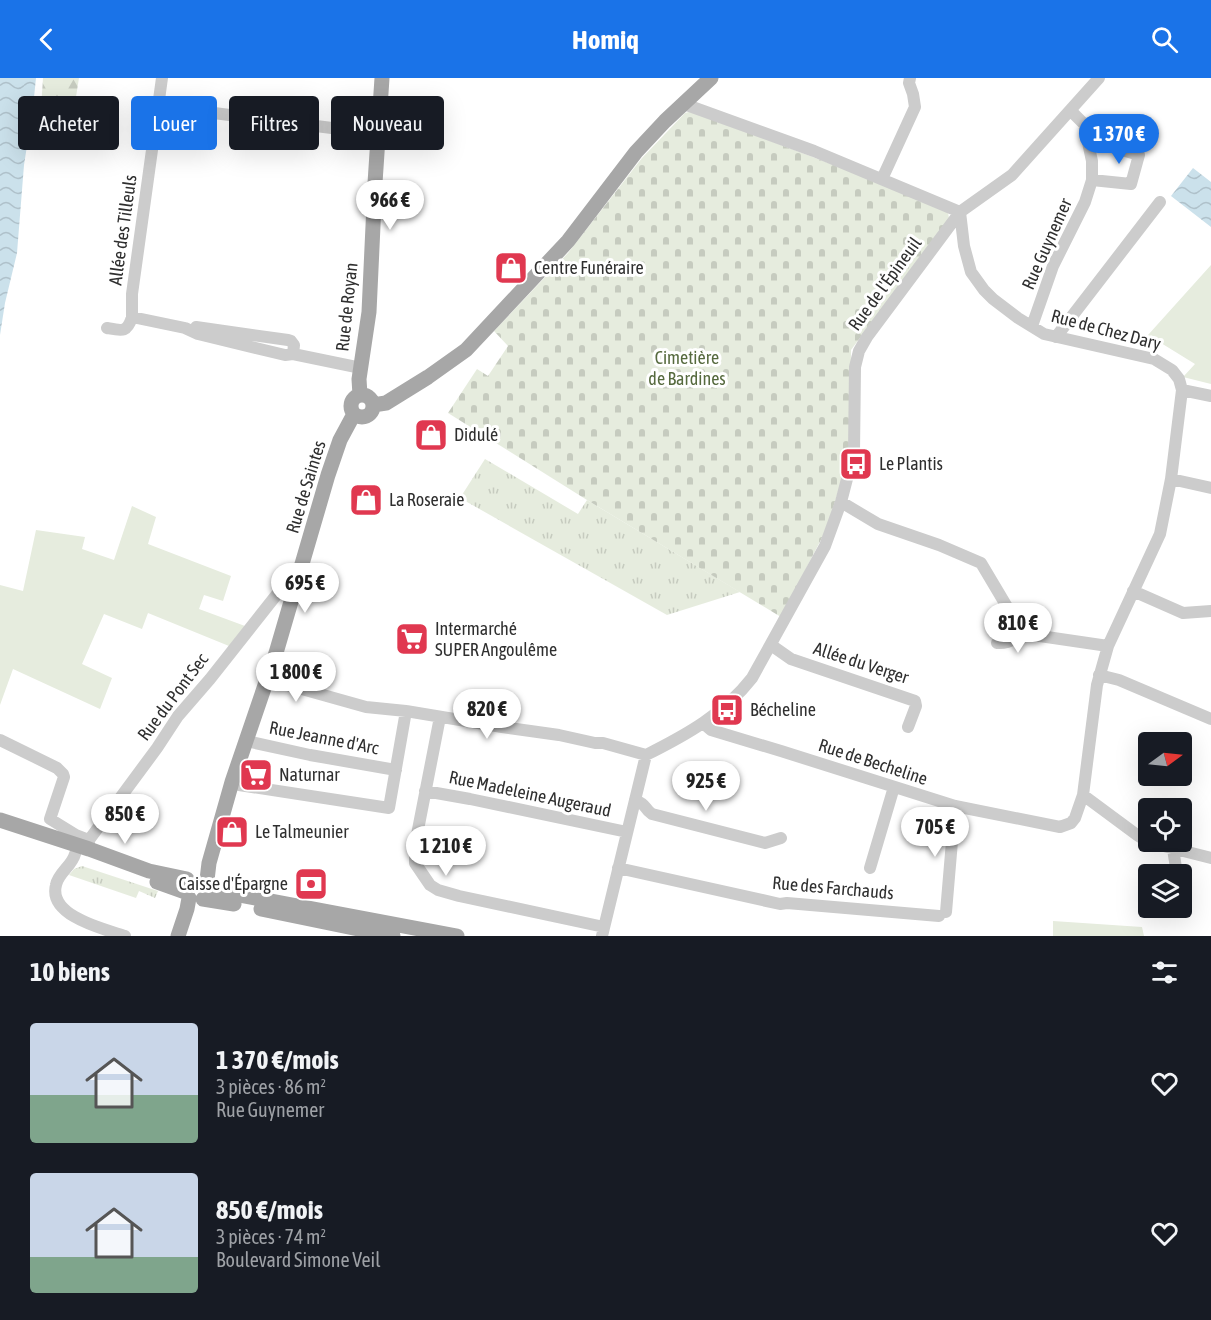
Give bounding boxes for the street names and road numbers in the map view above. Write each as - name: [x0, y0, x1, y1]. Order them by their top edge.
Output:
- street label: Allée des Tilleuls: [104, 173, 141, 287]
- street label: Rue Guynemer: [1017, 194, 1076, 293]
- street label: Rue de l'Épineuil: [844, 233, 926, 334]
- street label: Rue de Royan: [331, 262, 362, 352]
- street label: Rue de Chez Dary: [1049, 305, 1163, 354]
- street label: Rue de Saintes: [281, 438, 330, 536]
- street label: Allée du Verger: [811, 637, 912, 688]
- street label: Rue du Pont Sec: [133, 649, 212, 744]
- street label: Rue Jeanne d'Arc: [268, 717, 381, 758]
- street label: Rue de Becheline: [816, 734, 930, 789]
- street label: Rue Madeleine Augeraud: [447, 766, 613, 821]
- street label: Rue des Farchauds: [771, 872, 895, 903]

